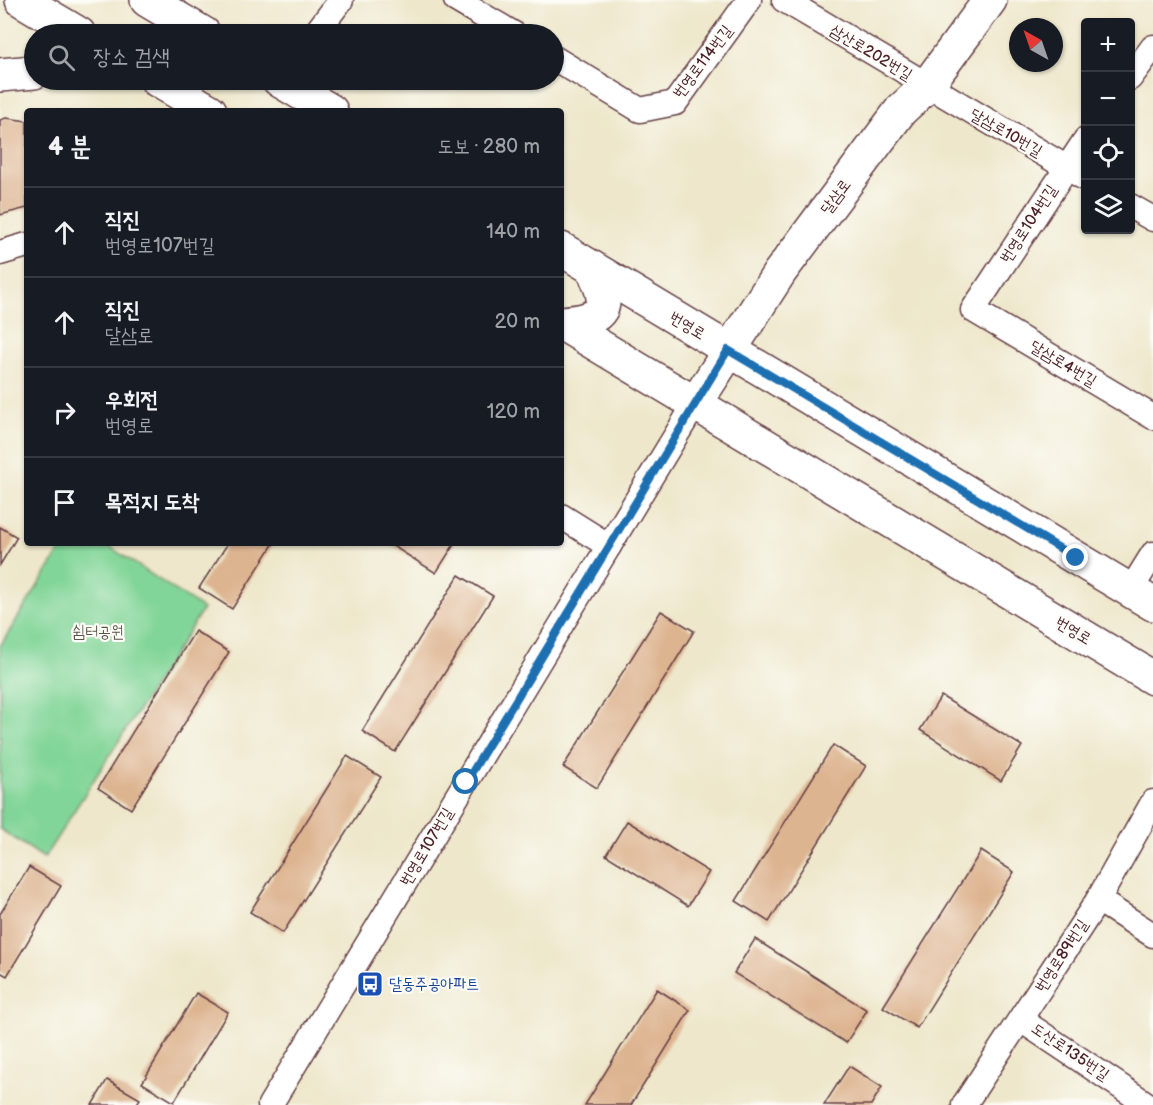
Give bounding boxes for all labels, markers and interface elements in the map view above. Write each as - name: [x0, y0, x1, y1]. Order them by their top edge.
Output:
- north arrow: [1009, 18, 1063, 72]
- map controls: [1081, 18, 1135, 234]
- button: +: [1081, 18, 1135, 72]
- street label: 삼산로202번길: [826, 21, 916, 85]
- street label: 번영로114번길: [669, 22, 737, 102]
- search box: [24, 24, 564, 90]
- icon: search: [45, 41, 78, 74]
- text: 장소 검색: [93, 44, 170, 71]
- button: −: [1081, 72, 1135, 126]
- street label: 달삼로10번길: [967, 105, 1045, 161]
- button: locate: [1081, 126, 1135, 180]
- text: 4 분: [48, 132, 91, 163]
- text: 도보 · 280 m: [438, 135, 540, 159]
- street label: 달삼로: [817, 176, 855, 218]
- button: layers: [1081, 180, 1135, 234]
- street label: 번영로104번길: [997, 181, 1061, 267]
- text: 직진: [105, 207, 140, 234]
- icon: ahead: [48, 216, 81, 249]
- text: 140 m: [486, 220, 540, 244]
- text: 번영로107번길: [105, 234, 215, 258]
- text: 직진: [105, 297, 140, 324]
- icon: ahead: [48, 306, 81, 339]
- street label: 번영로: [666, 308, 708, 344]
- text: 20 m: [495, 310, 540, 334]
- text: 달삼로: [105, 324, 153, 348]
- street label: 달삼로4번길: [1026, 337, 1100, 391]
- text: 우회전: [105, 387, 158, 414]
- icon: right: [48, 396, 81, 429]
- text: 120 m: [487, 400, 540, 424]
- text: 번영로: [105, 414, 153, 438]
- icon: arrive: [48, 486, 81, 519]
- text: 목적지 도착: [105, 489, 199, 516]
- route end: [1062, 544, 1088, 570]
- street label: 번영로: [1052, 613, 1094, 649]
- park label: 쉼터공원: [72, 623, 124, 642]
- route start: [452, 768, 478, 794]
- street label: 번영로107번길: [396, 804, 458, 890]
- street label: 번영로89번길: [1031, 916, 1093, 996]
- bus stop icon: 달동주공아파트: [355, 969, 385, 999]
- place label: 달동주공아파트: [389, 975, 479, 994]
- street label: 도산로135번길: [1028, 1019, 1113, 1085]

